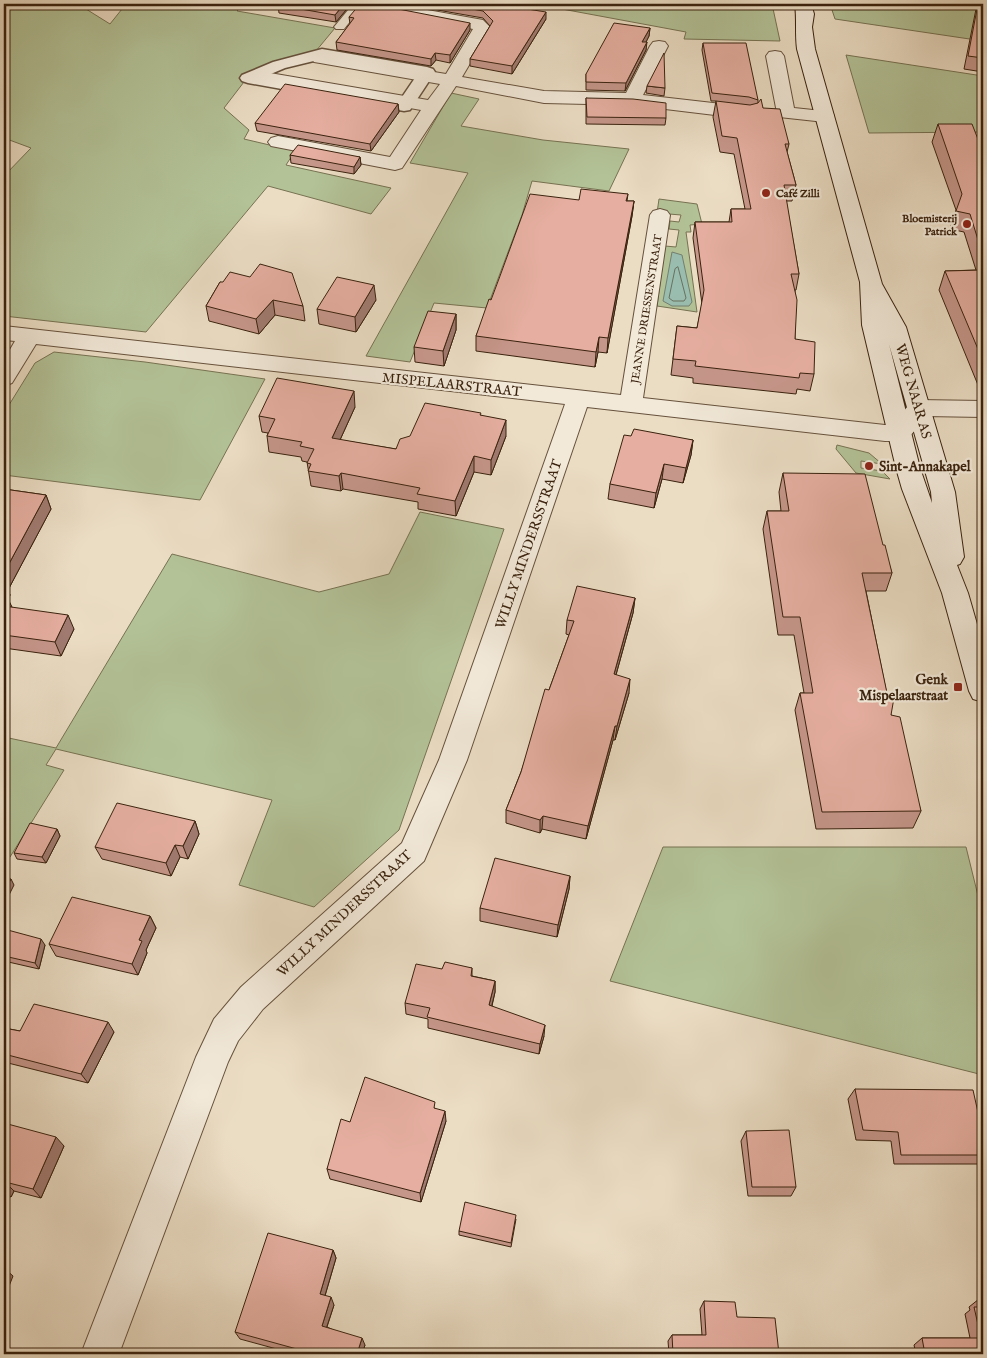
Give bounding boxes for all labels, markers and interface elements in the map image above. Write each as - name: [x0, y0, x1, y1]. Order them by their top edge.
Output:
- marker: Café Zilli: [760, 187, 772, 199]
- place label: Café Zilli: [776, 187, 820, 201]
- place label: Bloemisterij Patrick: [902, 212, 958, 239]
- marker: Bloemisterij Patrick: [961, 218, 973, 230]
- street label: JEANNE DRIESSENSTRAAT: [628, 234, 666, 387]
- street label: WEG NAAR AS: [891, 342, 935, 441]
- street label: MISPELAARSTRAAT: [381, 369, 523, 401]
- street label: WILLY MINDERSSTRAAT: [491, 456, 567, 631]
- place label: Sint-Annakapel: [879, 458, 972, 476]
- marker: Sint-Annakapel: [863, 460, 875, 472]
- place label: Genk Mispelaarstraat: [859, 671, 948, 705]
- marker: Genk Mispelaarstraat: [952, 681, 964, 693]
- street label: WILLY MINDERSSTRAAT: [273, 846, 416, 981]

